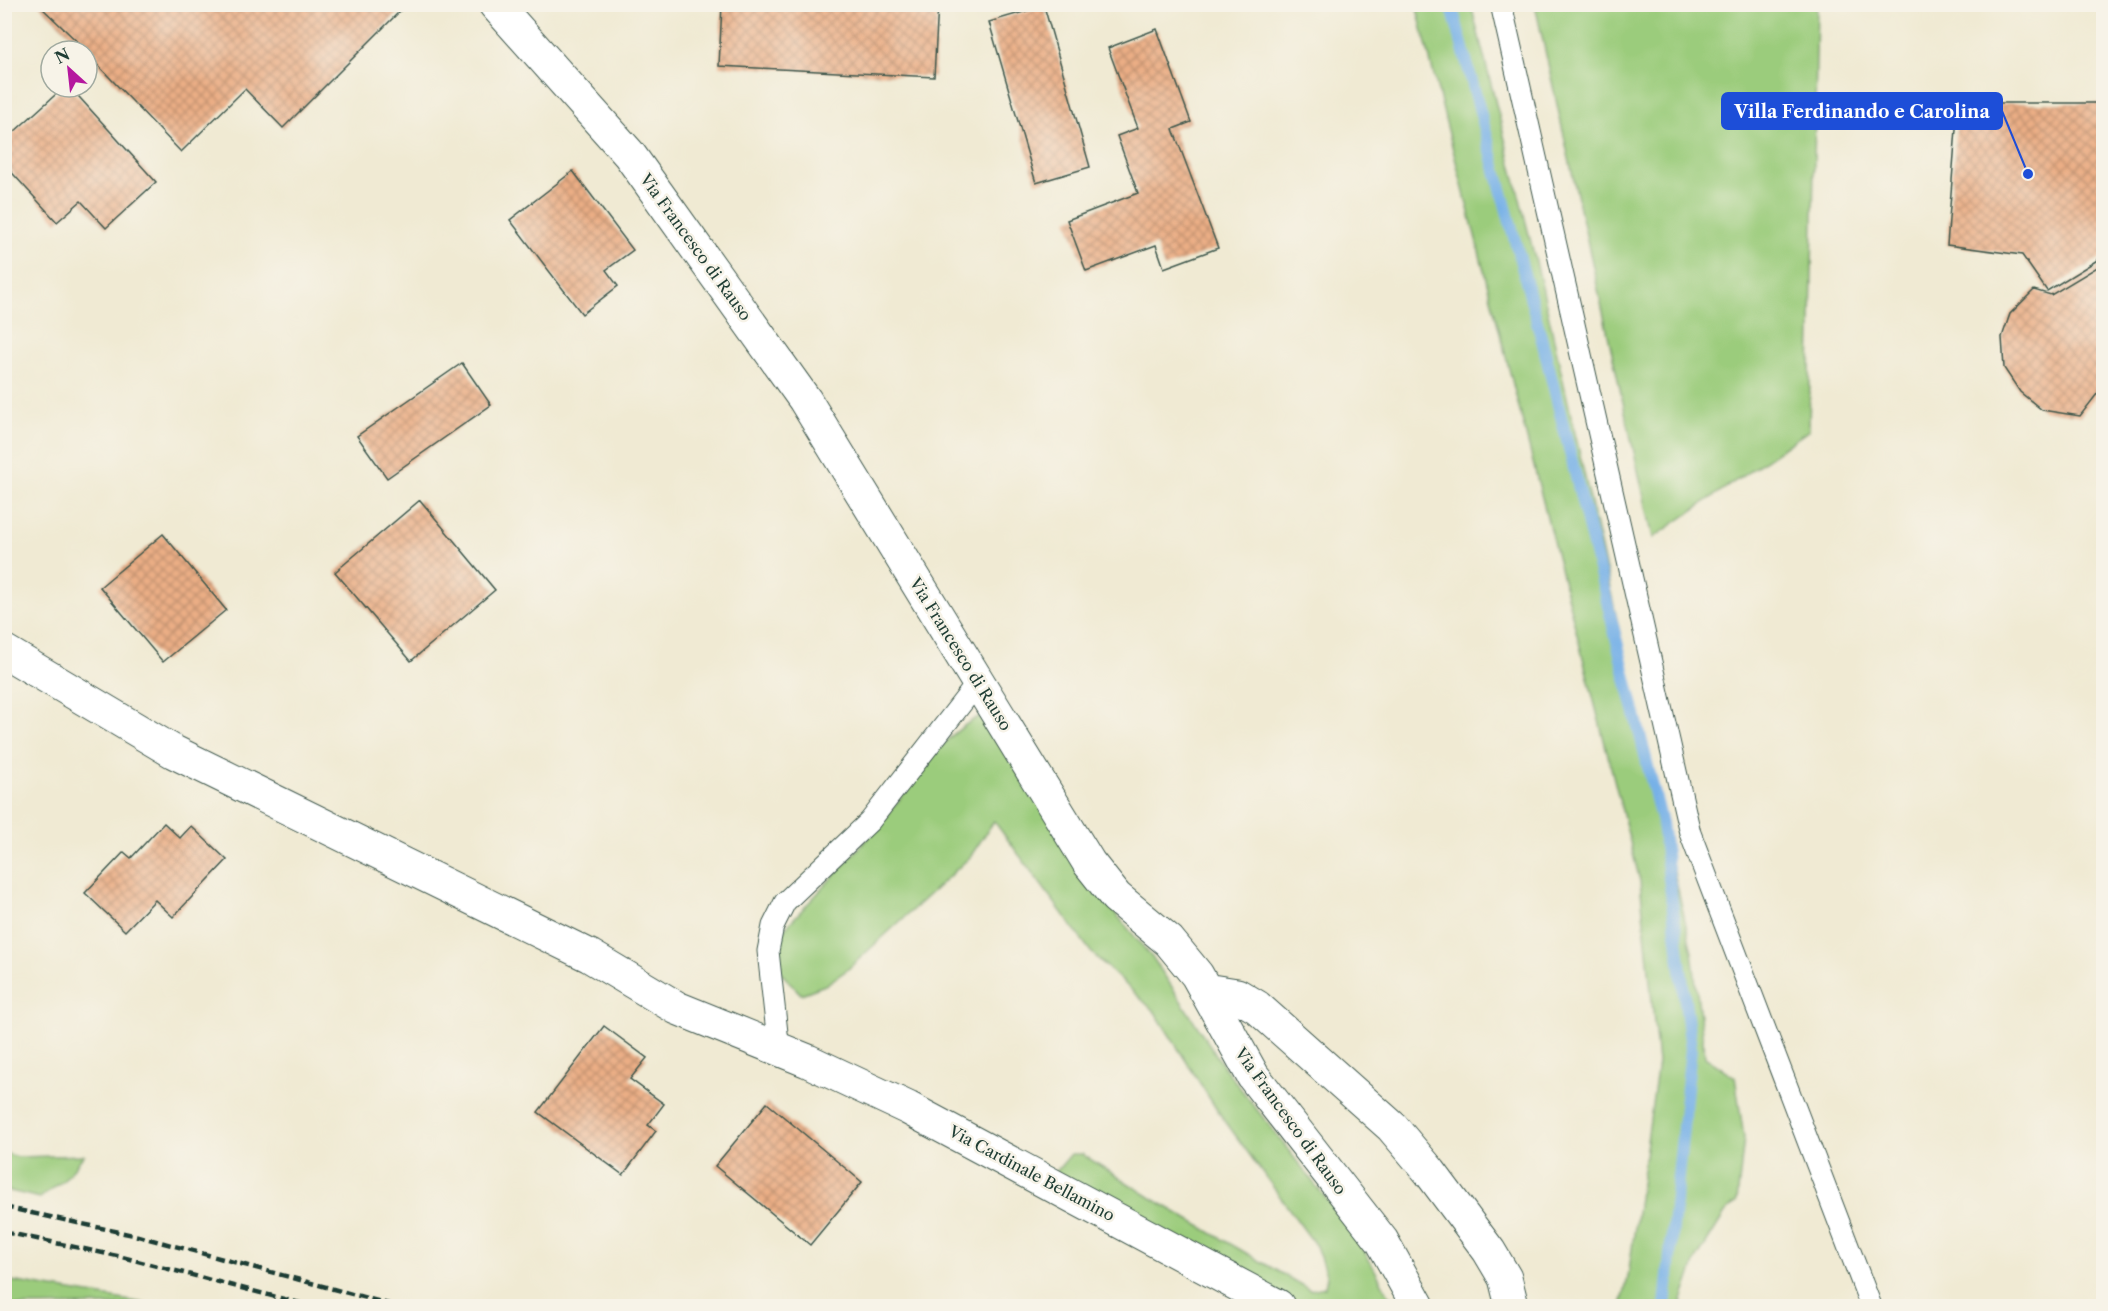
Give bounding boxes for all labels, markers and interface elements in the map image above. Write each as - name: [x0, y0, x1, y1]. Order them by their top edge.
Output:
- north arrow: [39, 39, 99, 99]
- text: N: [51, 44, 73, 68]
- callout: Villa Ferdinando e Carolina: [1722, 93, 2002, 129]
- text: Villa Ferdinando e Carolina: [1733, 101, 1990, 123]
- street label: Via Francesco di Rauso: [635, 169, 756, 325]
- street label: Via Francesco di Rauso: [905, 573, 1016, 734]
- street label: Via Francesco di Rauso: [1230, 1043, 1351, 1199]
- street label: Via Cardinale Bellamino: [945, 1120, 1119, 1225]

